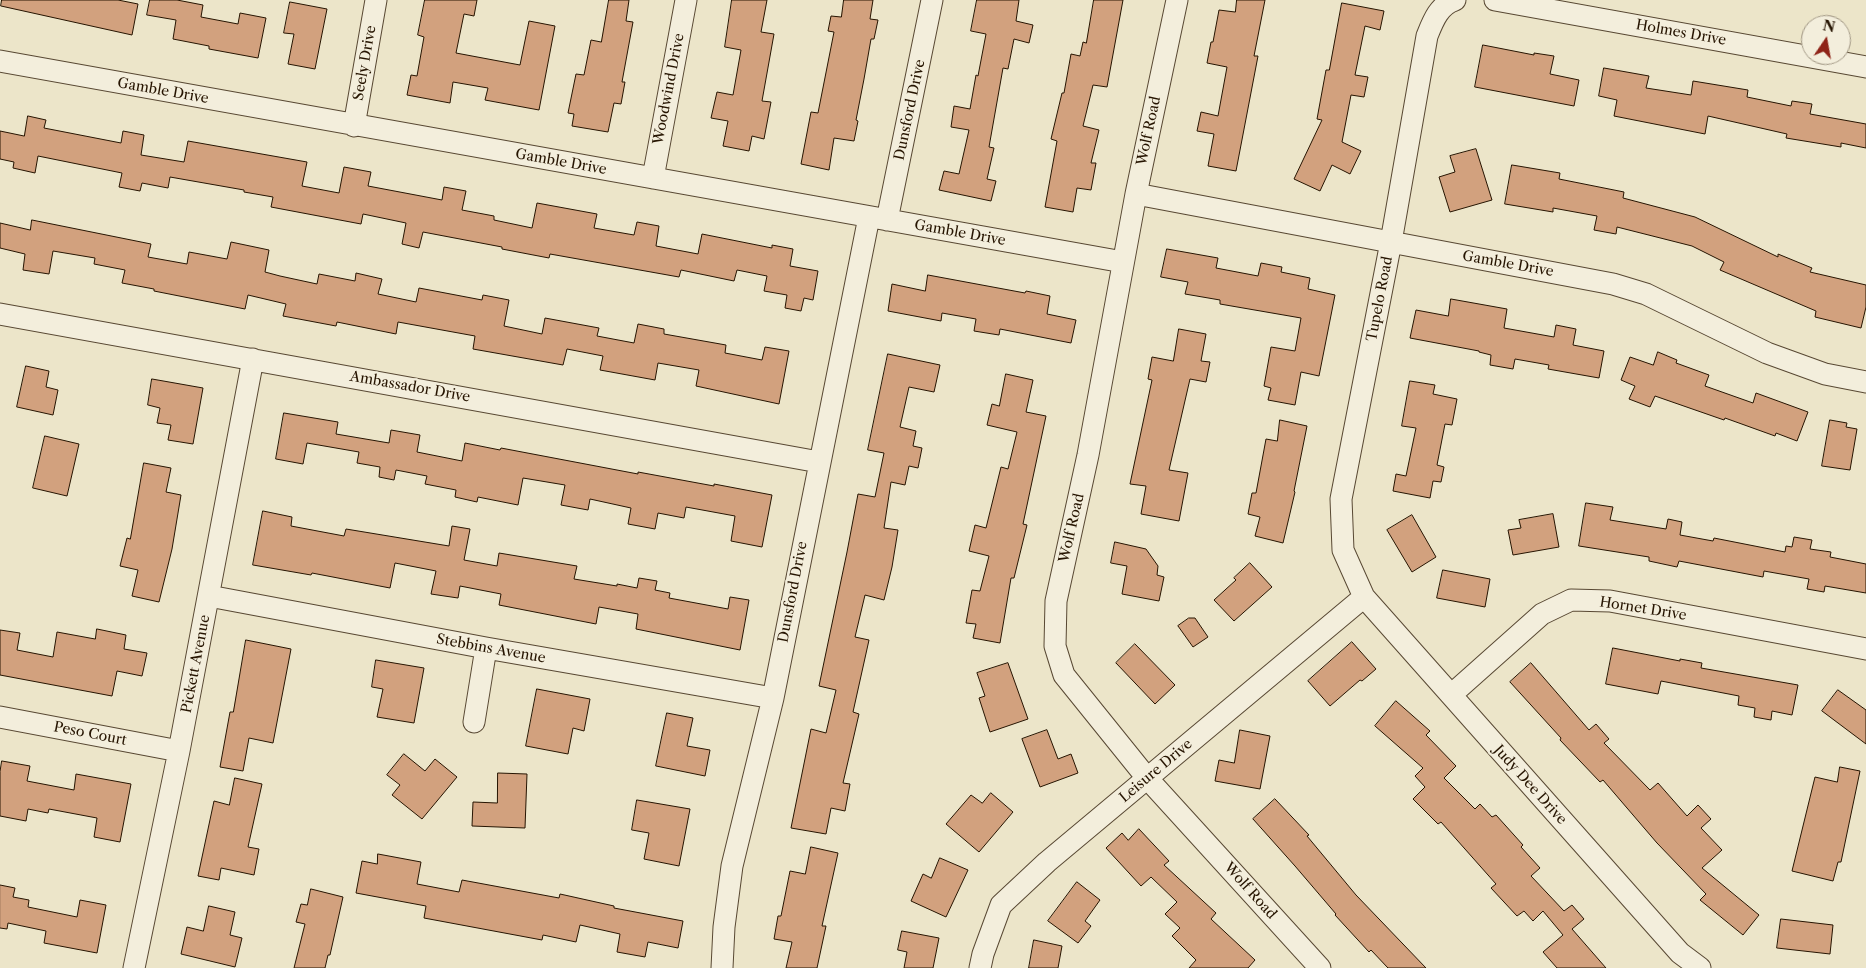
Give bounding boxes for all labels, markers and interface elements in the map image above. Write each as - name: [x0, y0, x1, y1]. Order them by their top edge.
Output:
- north arrow: [1801, 15, 1851, 65]
- text: N: [1821, 16, 1837, 36]
- street label: Holmes Drive: [1634, 17, 1728, 49]
- street label: Seely Drive: [350, 24, 380, 102]
- street label: Woodwind Drive: [650, 32, 688, 146]
- street label: Dunsford Drive: [891, 58, 929, 162]
- street label: Gamble Drive: [116, 75, 210, 107]
- street label: Wolf Road: [1133, 95, 1165, 167]
- street label: Gamble Drive: [514, 146, 608, 178]
- street label: Gamble Drive: [913, 217, 1007, 249]
- street label: Gamble Drive: [1461, 248, 1555, 280]
- street label: Tupelo Road: [1364, 255, 1396, 343]
- street label: Ambassador Drive: [349, 368, 471, 406]
- street label: Wolf Road: [1056, 492, 1088, 564]
- street label: Dunsford Drive: [775, 540, 811, 644]
- street label: Hornet Drive: [1598, 594, 1688, 624]
- street label: Pickett Avenue: [178, 613, 214, 715]
- street label: Stebbins Avenue: [435, 631, 547, 667]
- street label: Peso Court: [52, 719, 128, 749]
- street label: Leisure Drive: [1116, 736, 1196, 806]
- street label: Judy Dee Drive: [1490, 742, 1570, 828]
- street label: Wolf Road: [1220, 859, 1280, 923]

